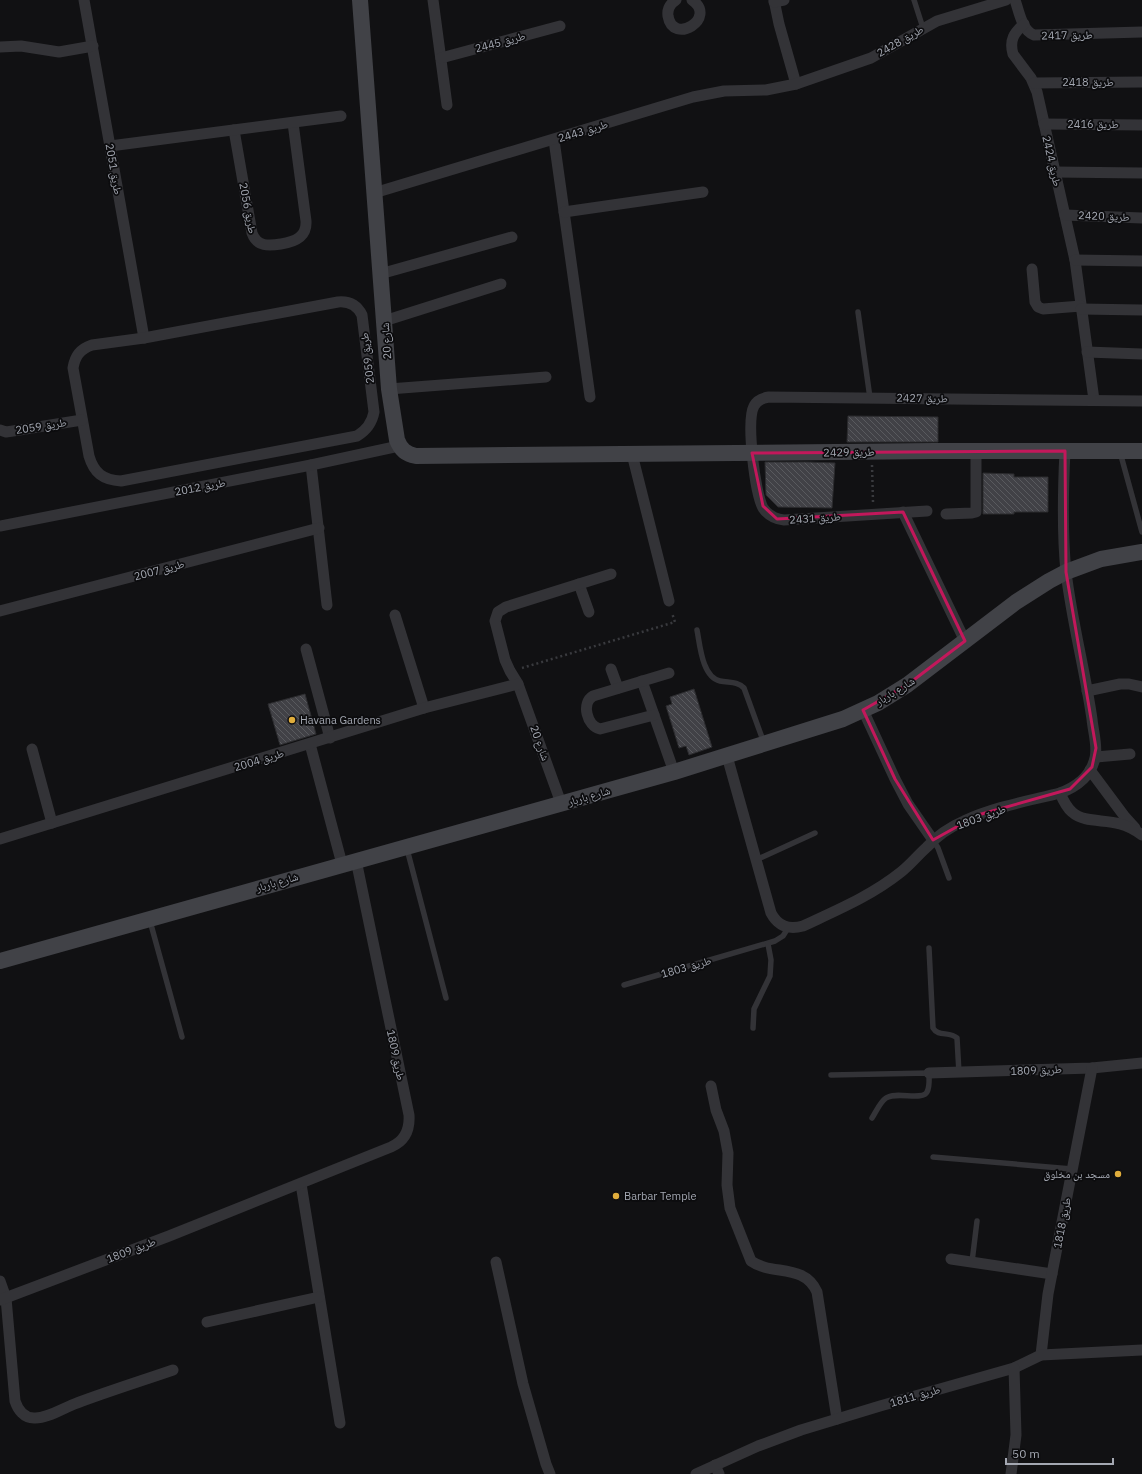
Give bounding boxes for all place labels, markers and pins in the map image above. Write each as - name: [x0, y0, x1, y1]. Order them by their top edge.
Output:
- place label: Havana Gardens: [300, 713, 381, 727]
- marker: Havana Gardens: [287, 715, 297, 725]
- place label: مسجد بن مخلوق: [1043, 1167, 1110, 1181]
- marker: مسجد بن مخلوق: [1113, 1169, 1123, 1179]
- place label: Barbar Temple: [624, 1189, 697, 1203]
- marker: Barbar Temple: [611, 1191, 621, 1201]

